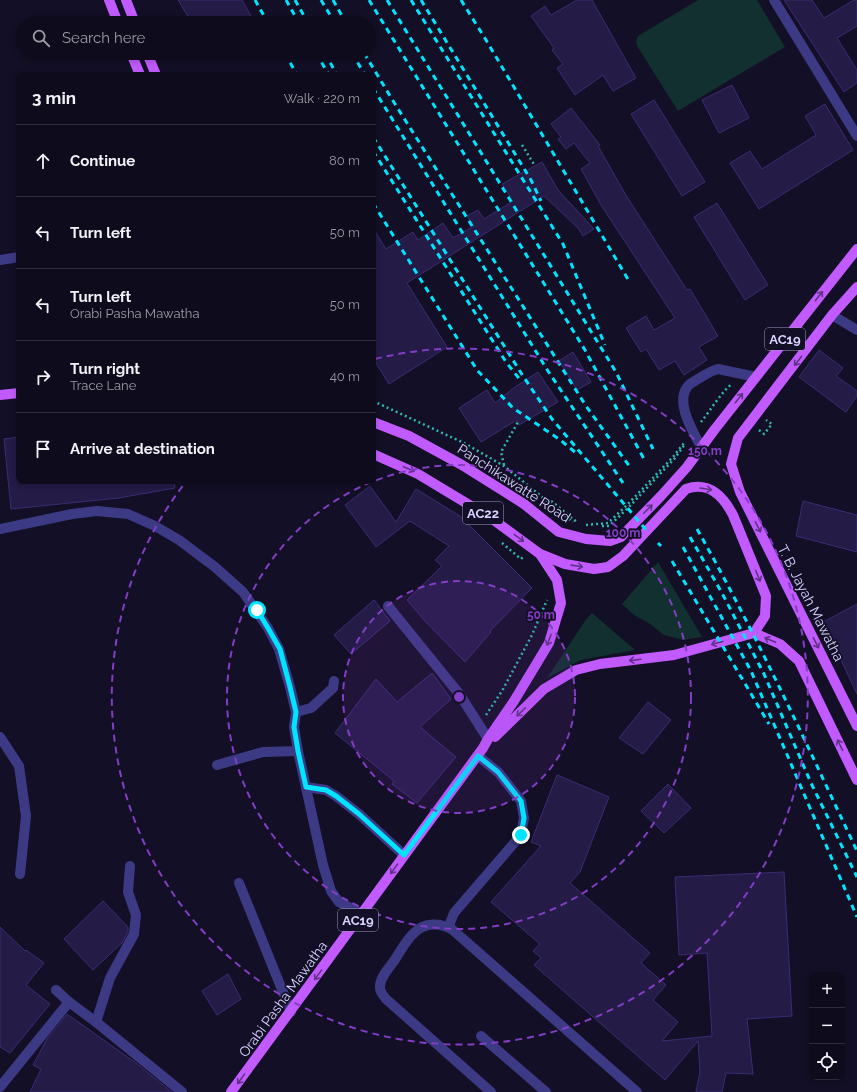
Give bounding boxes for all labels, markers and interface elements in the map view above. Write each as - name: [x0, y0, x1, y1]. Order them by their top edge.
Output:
- search box: [16, 16, 376, 60]
- icon: search: [30, 27, 52, 49]
- text: Search here: [62, 29, 145, 47]
- text: 3 min: [32, 88, 76, 108]
- text: Walk · 220 m: [284, 91, 360, 106]
- icon: ahead: [32, 150, 54, 172]
- text: Continue: [70, 152, 135, 170]
- text: 80 m: [329, 153, 360, 168]
- icon: left: [32, 222, 54, 244]
- text: Turn left: [70, 224, 131, 242]
- text: 50 m: [330, 225, 360, 240]
- text: Turn left: [70, 288, 131, 306]
- one-way arrow: [815, 291, 823, 302]
- icon: left: [32, 294, 54, 316]
- text: 50 m: [330, 297, 360, 312]
- text: Orabi Pasha Mawatha: [70, 306, 200, 321]
- road number: AC19: [765, 328, 805, 350]
- one-way arrow: [793, 355, 802, 366]
- text: Turn right: [70, 360, 140, 378]
- icon: right: [32, 366, 54, 388]
- text: 40 m: [330, 369, 360, 384]
- text: Trace Lane: [70, 378, 136, 393]
- one-way arrow: [734, 393, 743, 404]
- icon: arrive: [32, 438, 54, 460]
- text: Arrive at destination: [70, 440, 215, 458]
- street label: Panchikawatte Road: [454, 440, 574, 526]
- text: 150 m: [688, 444, 722, 458]
- one-way arrow: [402, 466, 414, 474]
- one-way arrow: [699, 485, 712, 493]
- road number: AC22: [463, 502, 503, 524]
- one-way arrow: [644, 504, 653, 514]
- one-way arrow: [755, 521, 762, 533]
- text: 100 m: [606, 526, 640, 540]
- one-way arrow: [513, 534, 524, 542]
- street label: T. B. Jayah Mawatha: [775, 542, 847, 664]
- one-way arrow: [570, 562, 583, 570]
- one-way arrow: [754, 570, 762, 582]
- route start: [248, 601, 266, 619]
- text: 50 m: [527, 608, 555, 622]
- one-way arrow: [545, 634, 553, 646]
- one-way arrow: [764, 635, 776, 643]
- one-way arrow: [813, 637, 820, 649]
- one-way arrow: [710, 640, 723, 647]
- one-way arrow: [629, 656, 642, 663]
- centre of rings: [452, 690, 466, 704]
- one-way arrow: [516, 707, 526, 717]
- one-way arrow: [836, 739, 843, 751]
- route end: [512, 826, 530, 844]
- one-way arrow: [390, 863, 398, 874]
- road number: AC19: [338, 909, 378, 931]
- street label: Orabi Pasha Mawatha: [236, 938, 330, 1060]
- one-way arrow: [314, 969, 322, 980]
- map controls: [809, 972, 845, 1080]
- button: +: [809, 972, 845, 1008]
- button: −: [809, 1008, 845, 1044]
- button: locate: [809, 1044, 845, 1080]
- one-way arrow: [237, 1074, 245, 1085]

